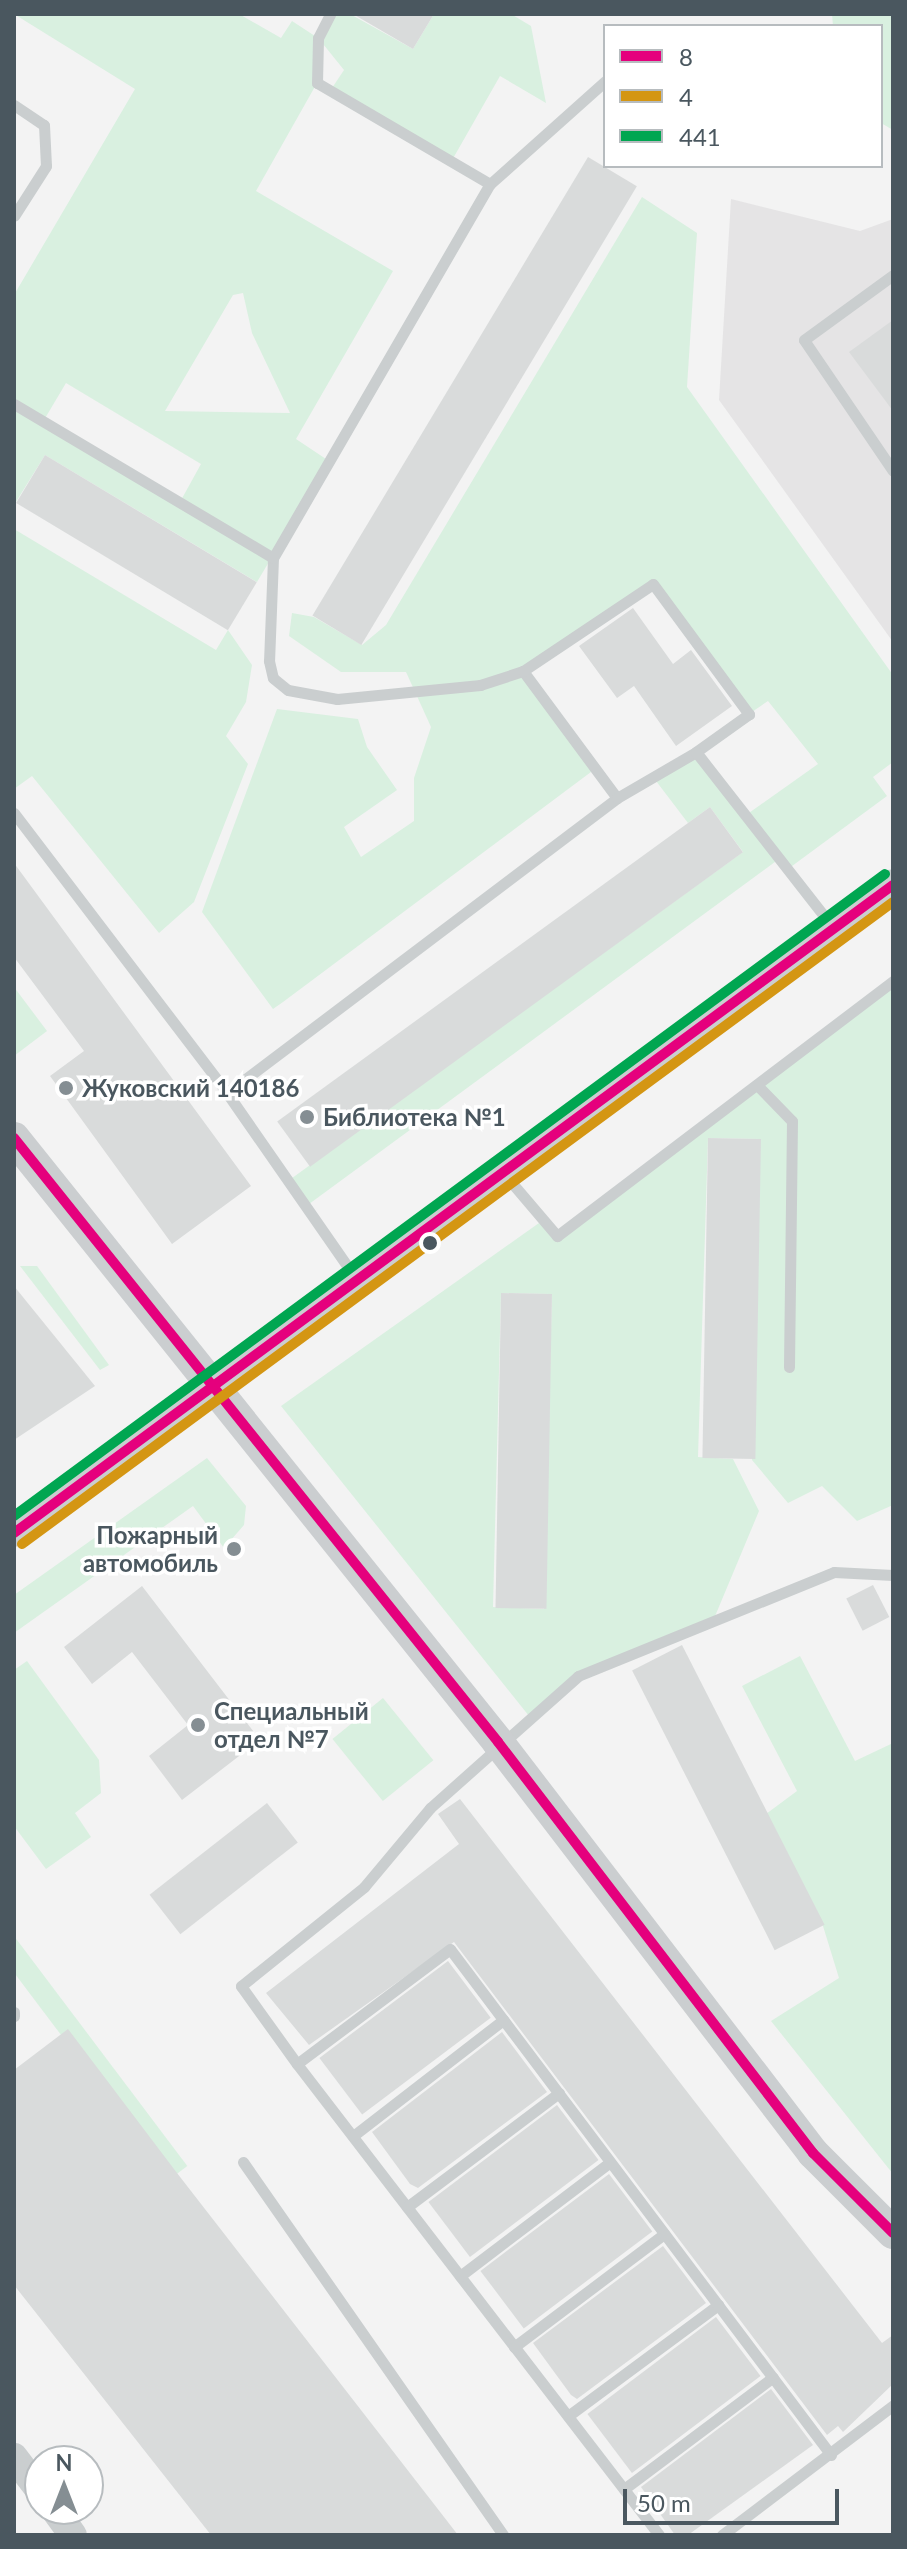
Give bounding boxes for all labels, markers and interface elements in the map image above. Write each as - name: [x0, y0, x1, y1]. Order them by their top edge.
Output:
- legend: [603, 24, 883, 168]
- text: 8: [679, 42, 693, 71]
- text: 4: [679, 82, 693, 111]
- text: 441: [679, 122, 721, 151]
- place label: Жуковский 140186: [82, 1074, 299, 1102]
- marker: Жуковский 140186: [57, 1079, 75, 1097]
- place label: Библиотека №1: [323, 1103, 506, 1131]
- marker: Библиотека №1: [298, 1108, 316, 1126]
- unlabelled marker: [422, 1235, 438, 1251]
- place label: Пожарный автомобиль: [83, 1521, 218, 1577]
- marker: Пожарный автомобиль: [225, 1540, 243, 1558]
- place label: Специальный отдел №7: [214, 1697, 369, 1753]
- marker: Специальный отдел №7: [189, 1716, 207, 1734]
- north arrow: [24, 2445, 104, 2525]
- text: N: [56, 2449, 72, 2476]
- scale bar: [627, 2473, 843, 2523]
- text: 50 m: [637, 2488, 691, 2517]

